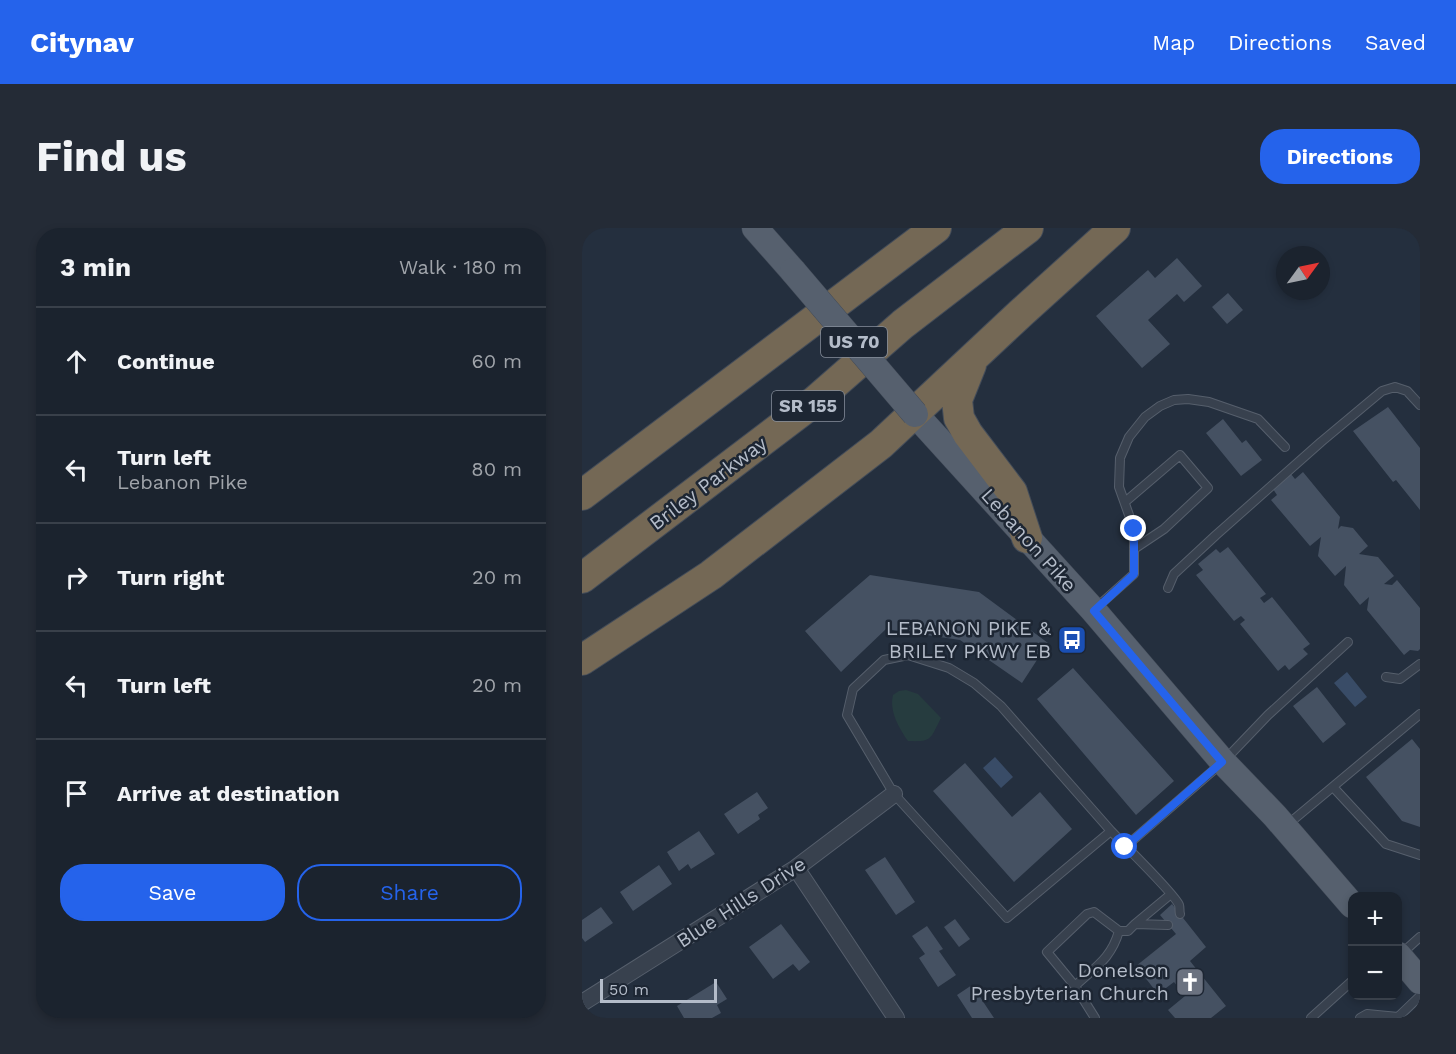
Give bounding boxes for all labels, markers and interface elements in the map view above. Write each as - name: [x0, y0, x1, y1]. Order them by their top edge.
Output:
- text: Citynav: [30, 26, 134, 59]
- text: Map: [1152, 30, 1195, 55]
- text: Directions: [1228, 30, 1332, 55]
- text: Saved: [1365, 30, 1426, 55]
- button: Directions: [1260, 129, 1420, 184]
- text: Find us: [36, 132, 187, 181]
- north arrow: [1276, 246, 1330, 300]
- text: 3 min: [60, 252, 131, 282]
- text: Walk · 180 m: [399, 255, 522, 279]
- road number: US 70: [821, 327, 887, 357]
- icon: ahead: [60, 345, 93, 378]
- text: Continue: [117, 349, 215, 374]
- text: 60 m: [472, 349, 522, 373]
- road number: SR 155: [772, 391, 844, 421]
- street label: Briley Parkway: [644, 431, 772, 535]
- text: Turn left: [117, 445, 211, 470]
- icon: left: [60, 453, 93, 486]
- text: 80 m: [471, 457, 522, 481]
- text: Lebanon Pike: [117, 470, 248, 494]
- street label: Lebanon Pike: [976, 483, 1082, 597]
- route end: [1120, 515, 1146, 541]
- icon: right: [60, 561, 93, 594]
- text: Turn right: [117, 565, 224, 590]
- text: 20 m: [472, 565, 522, 589]
- place label: LEBANON PIKE & BRILEY PKWY EB: [886, 616, 1052, 663]
- bus stop icon: LEBANON PIKE & BRILEY PKWY EB: [1056, 624, 1088, 656]
- icon: left: [60, 669, 93, 702]
- text: Turn left: [117, 673, 211, 698]
- text: 20 m: [472, 673, 522, 697]
- icon: arrive: [60, 777, 93, 810]
- text: Arrive at destination: [117, 781, 340, 806]
- route start: [1111, 833, 1137, 859]
- street label: Blue Hills Drive: [672, 851, 810, 953]
- button: Save: [60, 864, 285, 921]
- button: Share: [297, 864, 522, 921]
- map controls: [1348, 892, 1402, 1000]
- button: +: [1348, 892, 1402, 946]
- button: −: [1348, 946, 1402, 1000]
- place label: Donelson Presbyterian Church: [971, 958, 1169, 1005]
- church icon: Donelson Presbyterian Church: [1174, 966, 1206, 998]
- scale bar: [600, 976, 717, 1004]
- text: 50 m: [609, 980, 649, 999]

